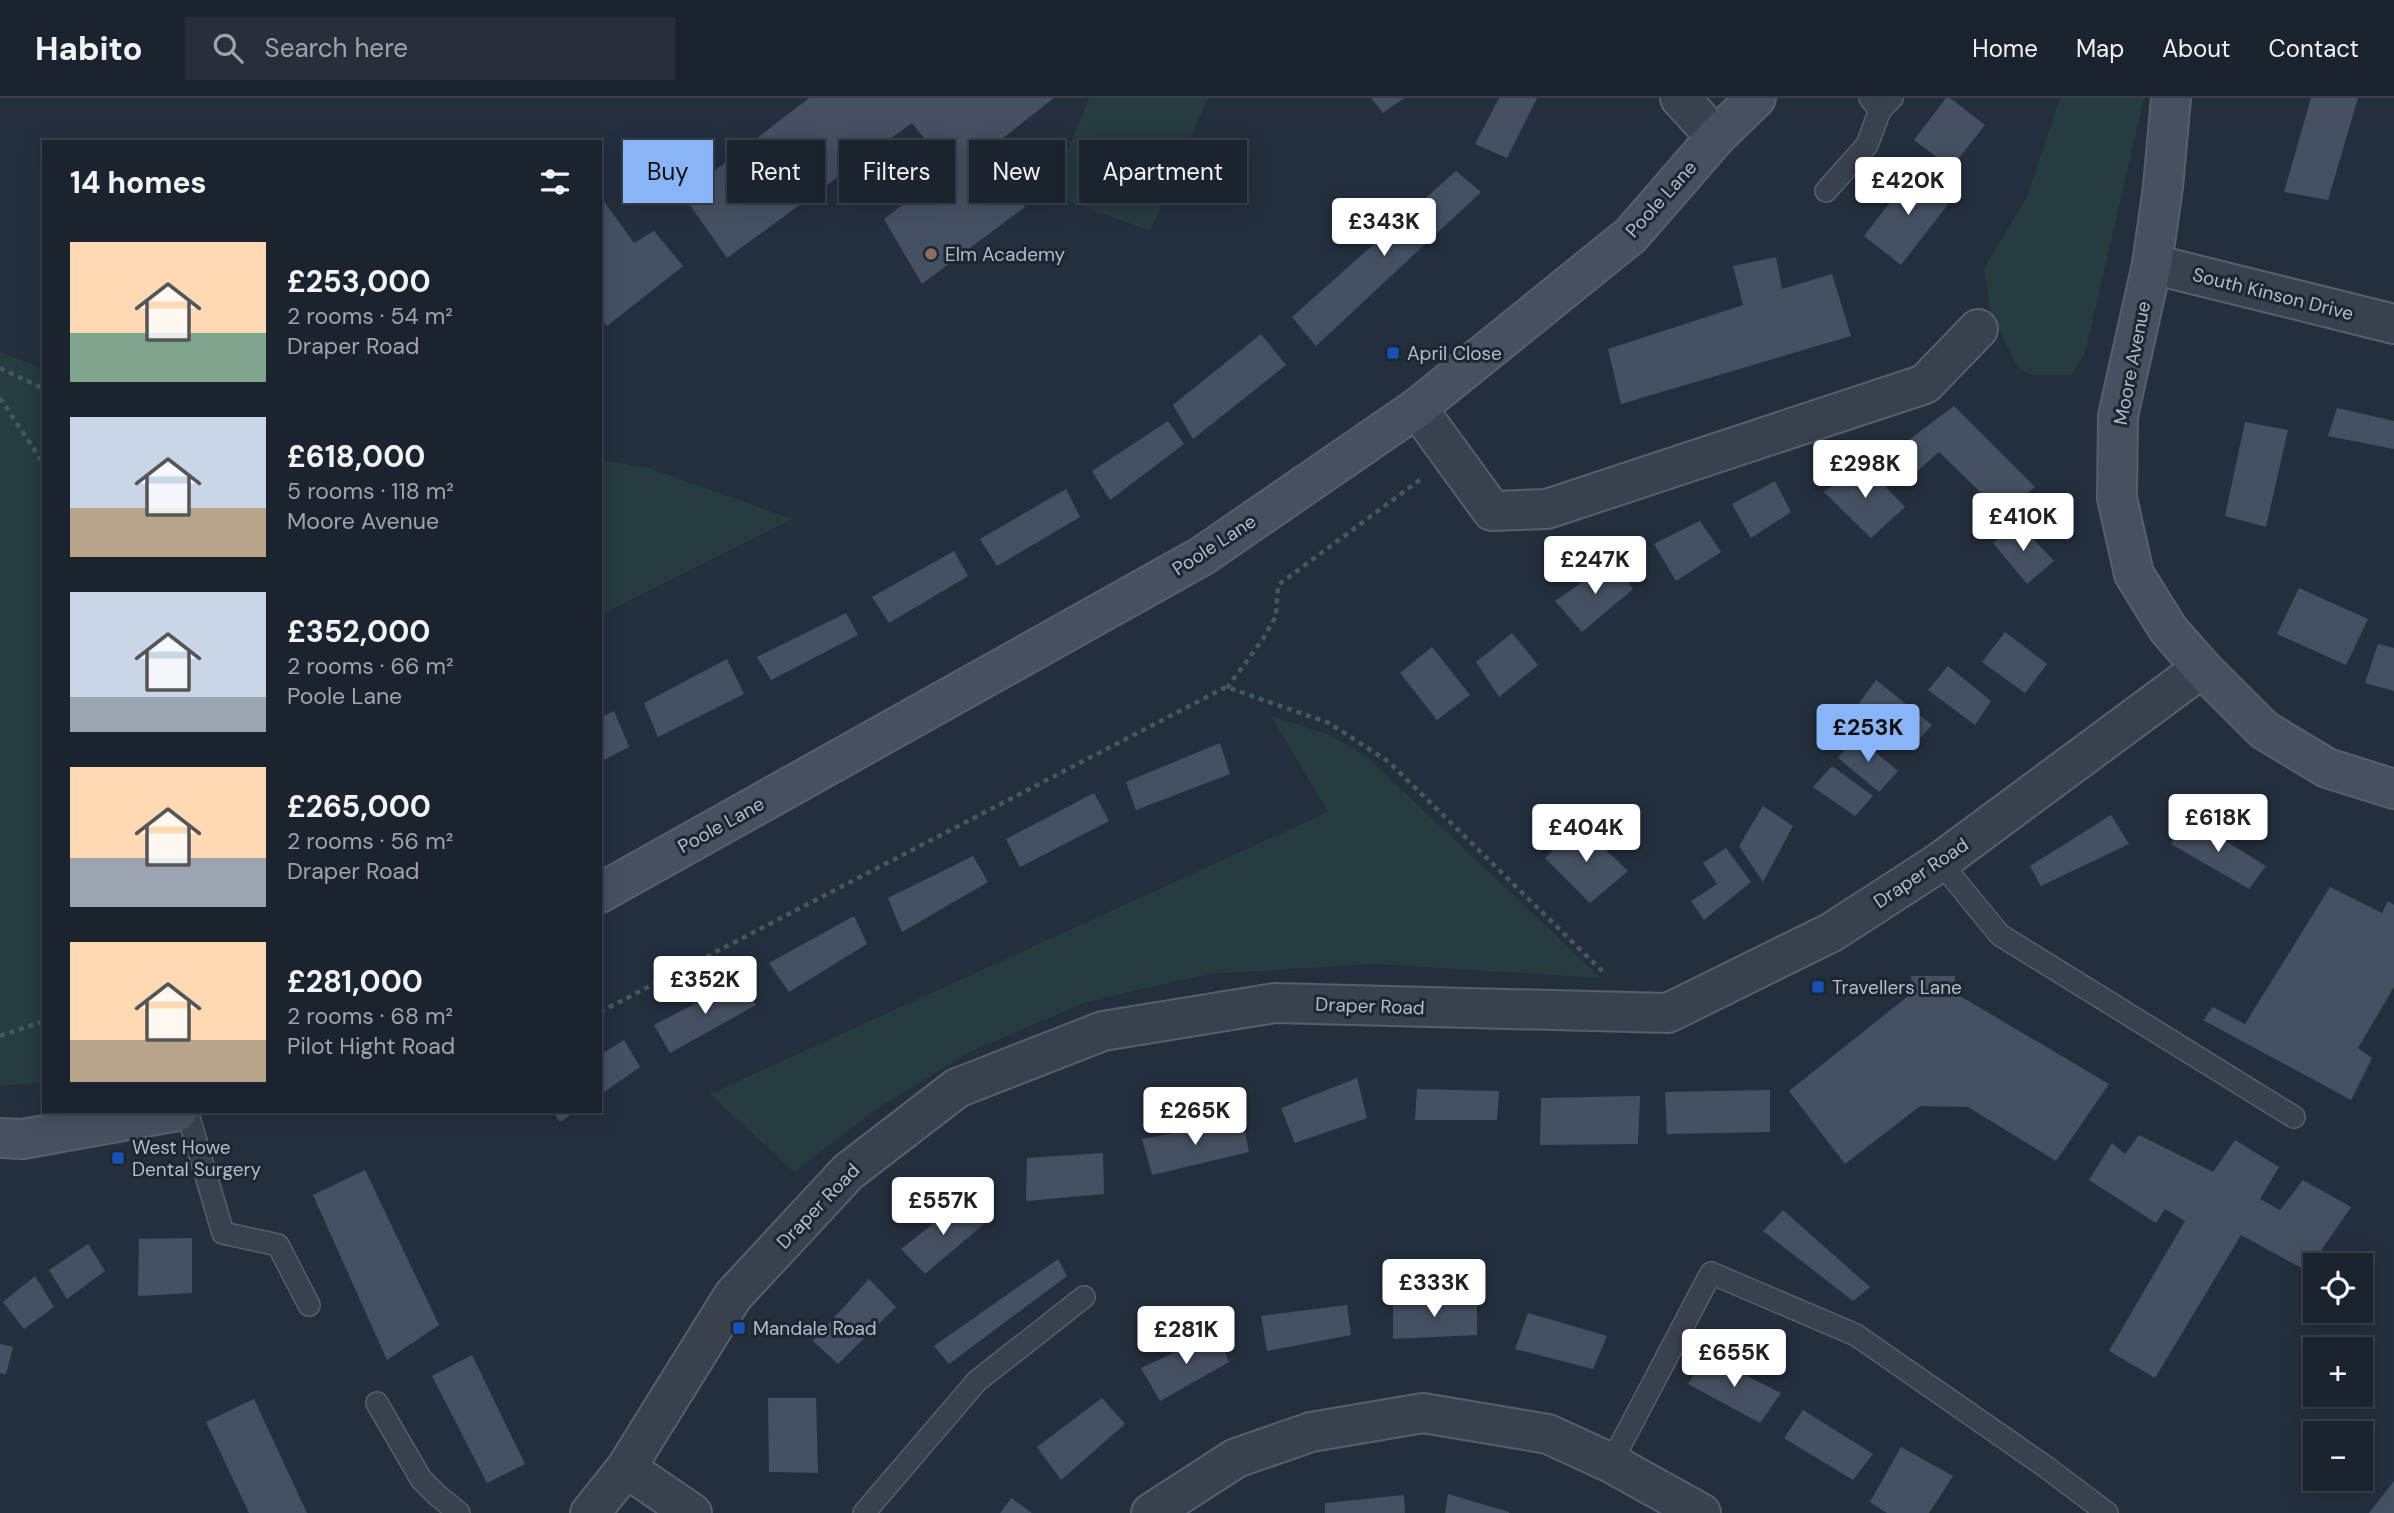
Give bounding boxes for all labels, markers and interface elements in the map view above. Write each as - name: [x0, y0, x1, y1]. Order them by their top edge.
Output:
- search box: [185, 17, 675, 80]
- text: Habito: [35, 27, 143, 70]
- icon: search: [209, 29, 247, 67]
- text: Search here: [265, 31, 408, 65]
- text: Home: [1972, 33, 2038, 64]
- text: Map: [2076, 33, 2124, 64]
- text: About: [2162, 33, 2231, 64]
- text: Contact: [2269, 33, 2359, 64]
- chip: Buy: [623, 140, 713, 203]
- chip: Rent: [727, 140, 825, 203]
- chip: Filters: [839, 140, 955, 203]
- chip: New: [969, 140, 1065, 203]
- chip: Apartment: [1079, 140, 1247, 203]
- street label: Poole Lane: [1620, 155, 1702, 243]
- pin: £420K: [1859, 158, 1957, 217]
- text: 14 homes: [70, 163, 207, 202]
- icon: filters: [536, 163, 574, 201]
- text: £420K: [1871, 165, 1945, 195]
- pin: £343K: [1335, 198, 1433, 258]
- text: £343K: [1348, 206, 1420, 236]
- place label: Elm Academy: [945, 242, 1066, 267]
- marker: Elm Academy: [923, 246, 939, 262]
- text: £253,000: [287, 262, 431, 301]
- street label: South Kinson Drive: [2190, 262, 2356, 326]
- icon: home: [126, 270, 210, 354]
- street label: Moore Avenue: [2108, 299, 2156, 427]
- text: 2 rooms · 54 m²: [287, 301, 453, 331]
- text: Draper Road: [287, 331, 419, 361]
- place label: April Close: [1407, 341, 1502, 366]
- marker: April Close: [1385, 345, 1401, 361]
- text: £618,000: [287, 437, 425, 476]
- pin: £298K: [1816, 440, 1914, 500]
- icon: home: [126, 445, 210, 529]
- text: £298K: [1829, 448, 1901, 478]
- text: 5 rooms · 118 m²: [287, 476, 454, 506]
- pin: £410K: [1974, 494, 2072, 553]
- text: £410K: [1989, 501, 2057, 531]
- text: Moore Avenue: [287, 506, 439, 536]
- street label: Poole Lane: [1167, 509, 1261, 581]
- pin: £247K: [1546, 536, 1644, 596]
- text: £247K: [1560, 544, 1630, 574]
- text: £352,000: [287, 612, 430, 651]
- icon: home: [126, 620, 210, 704]
- text: 2 rooms · 66 m²: [287, 651, 454, 681]
- text: Poole Lane: [287, 681, 402, 711]
- pin: £253K: [1819, 704, 1917, 764]
- text: £253K: [1833, 712, 1903, 742]
- text: £265,000: [287, 787, 431, 826]
- street label: Poole Lane: [673, 791, 769, 859]
- pin: £618K: [2169, 794, 2267, 854]
- icon: home: [126, 795, 210, 879]
- text: £618K: [2185, 802, 2251, 832]
- pin: £404K: [1537, 804, 1635, 864]
- text: £404K: [1548, 812, 1624, 842]
- text: 2 rooms · 56 m²: [287, 826, 453, 856]
- street label: Draper Road: [1869, 832, 1973, 914]
- text: Draper Road: [287, 856, 419, 886]
- pin: £352K: [656, 956, 754, 1016]
- text: £281,000: [287, 962, 423, 1001]
- text: £352K: [670, 964, 740, 994]
- icon: home: [126, 970, 210, 1054]
- place label: Travellers Lane: [1832, 975, 1962, 1000]
- marker: Travellers Lane: [1810, 979, 1826, 995]
- street label: Draper Road: [1315, 992, 1425, 1020]
- text: 2 rooms · 68 m²: [287, 1001, 453, 1031]
- text: Pilot Hight Road: [287, 1031, 455, 1061]
- pin: £265K: [1146, 1088, 1244, 1147]
- text: £265K: [1159, 1095, 1231, 1125]
- place label: West Howe Dental Surgery: [132, 1135, 262, 1182]
- marker: West Howe Dental Surgery: [110, 1150, 126, 1166]
- street label: Draper Road: [771, 1158, 865, 1254]
- pin: £557K: [894, 1178, 992, 1237]
- text: £557K: [908, 1185, 978, 1215]
- map controls: [2303, 1253, 2373, 1491]
- button: locate: [2303, 1253, 2373, 1323]
- pin: £333K: [1385, 1260, 1483, 1319]
- text: £333K: [1398, 1267, 1470, 1297]
- pin: £281K: [1137, 1306, 1235, 1366]
- text: £281K: [1153, 1314, 1219, 1344]
- place label: Mandale Road: [753, 1316, 877, 1341]
- marker: Mandale Road: [731, 1320, 747, 1336]
- pin: £655K: [1685, 1330, 1783, 1389]
- text: £655K: [1698, 1337, 1770, 1367]
- button: +: [2303, 1337, 2373, 1407]
- button: −: [2303, 1421, 2373, 1491]

